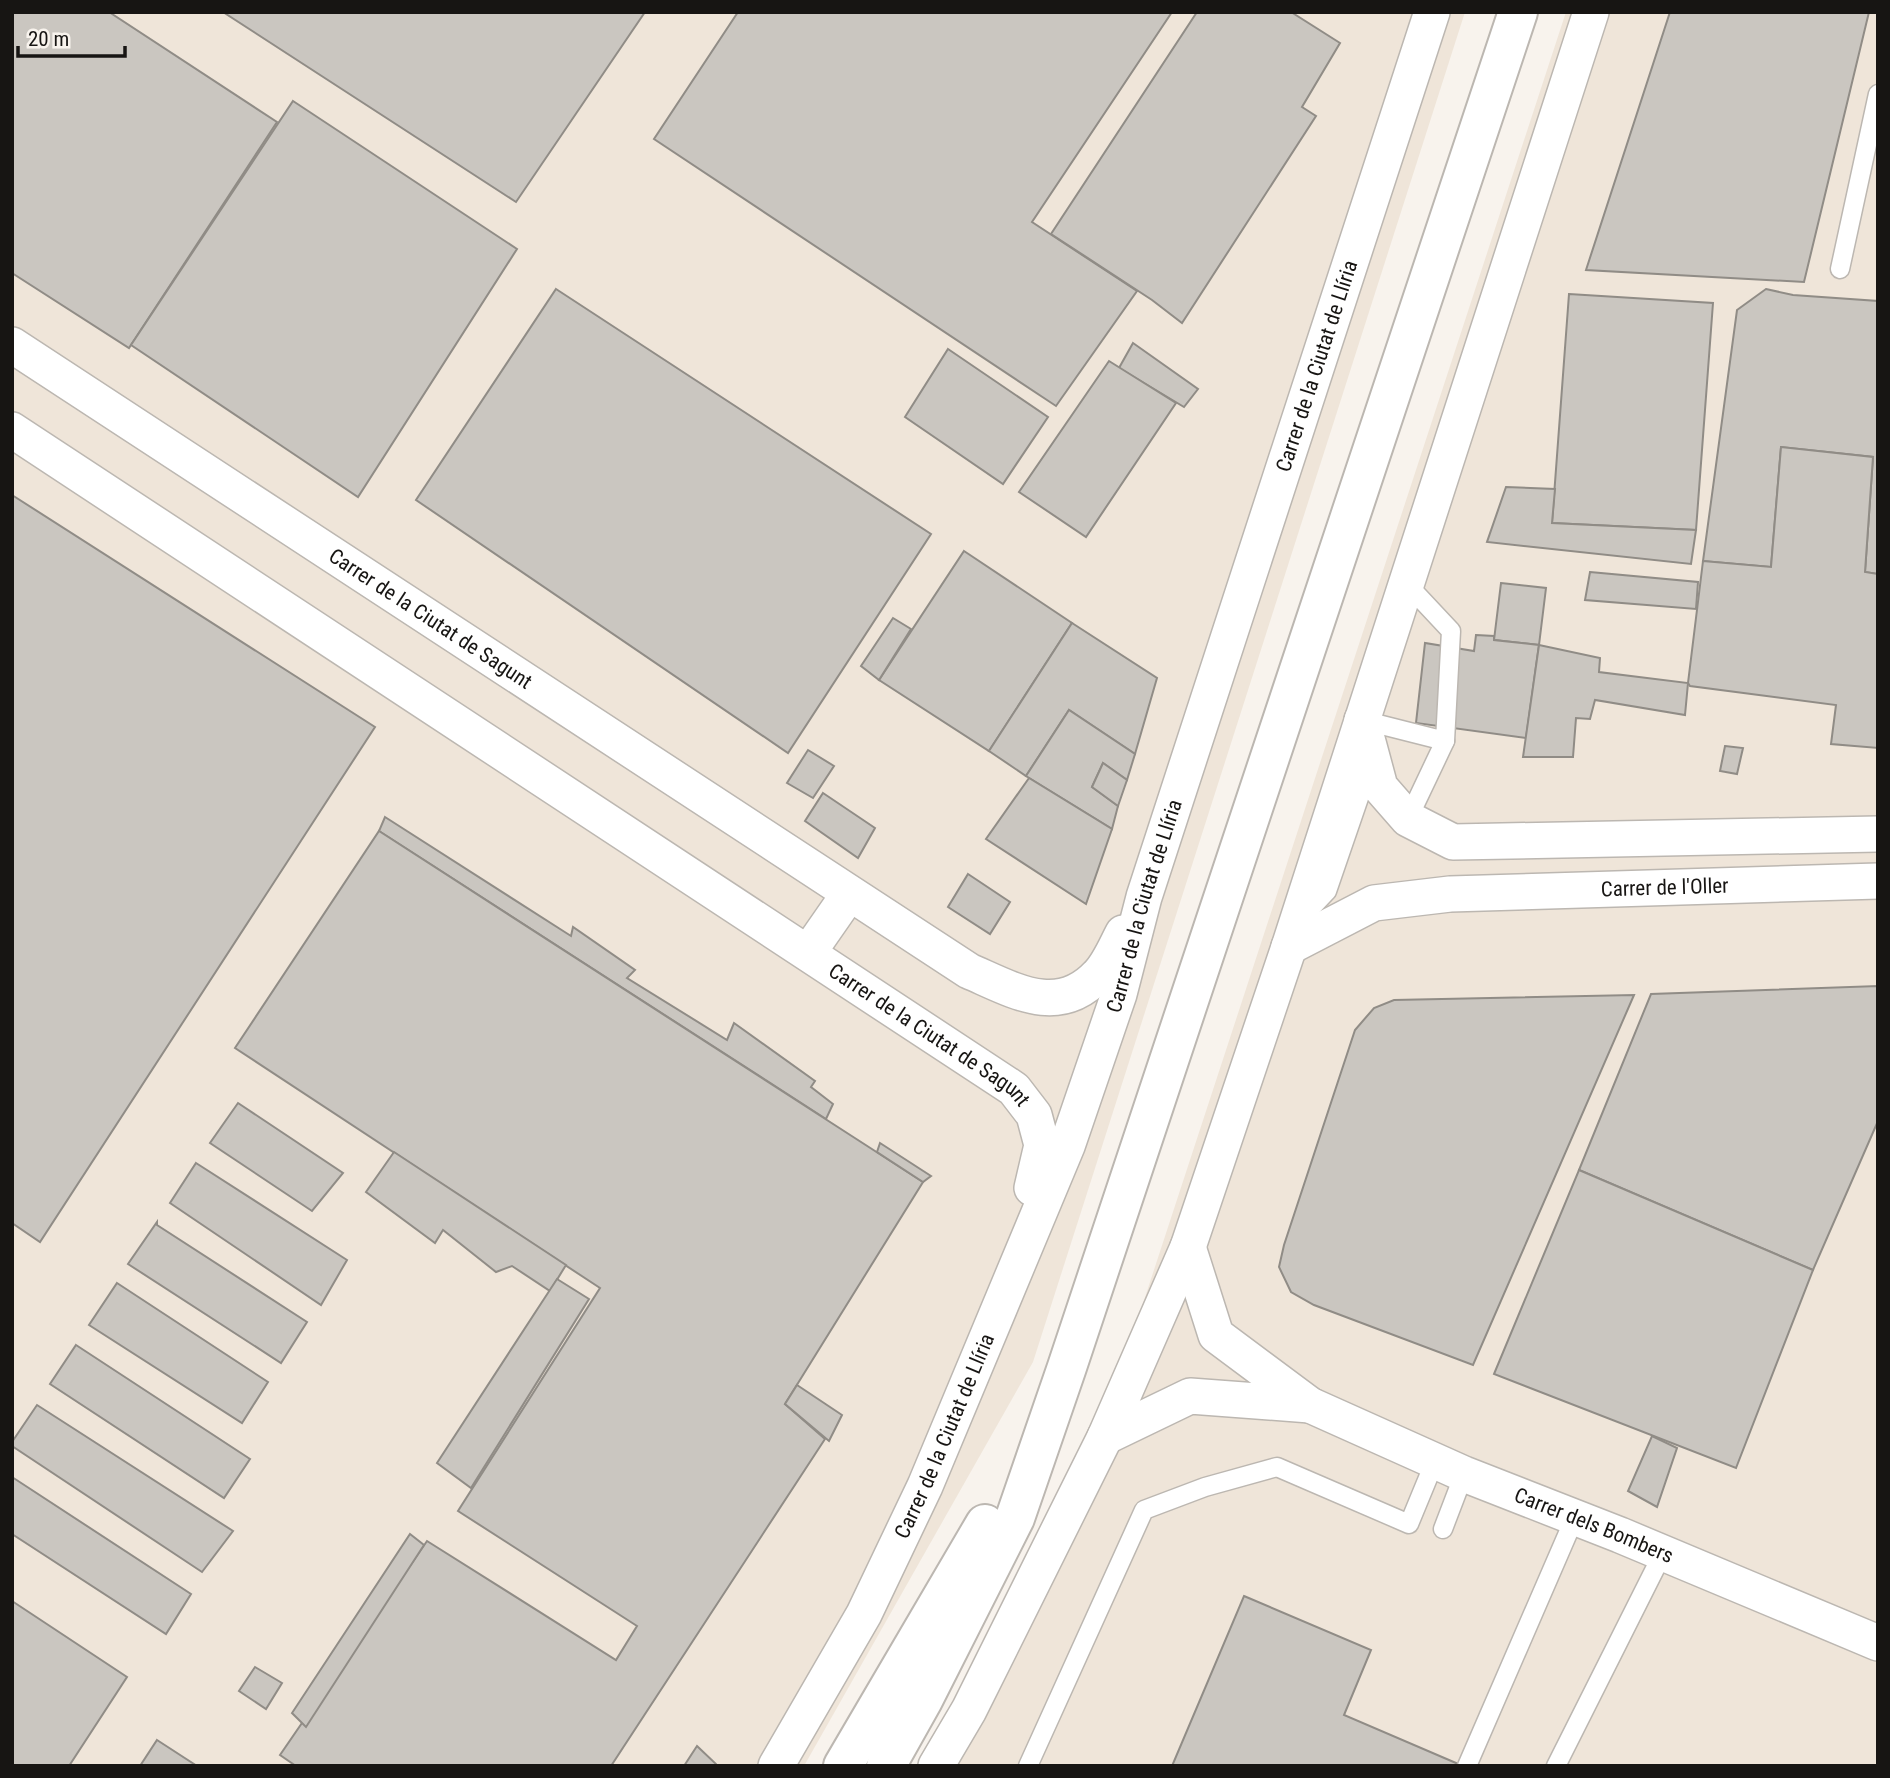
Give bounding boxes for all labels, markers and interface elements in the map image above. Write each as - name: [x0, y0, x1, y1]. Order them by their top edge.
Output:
- scale bar: [18, 14, 124, 58]
- text: 20 m: [28, 27, 69, 51]
- street label: Carrer de la Ciutat de Llíria: [1271, 257, 1362, 475]
- street label: Carrer de la Ciutat de Sagunt: [324, 544, 536, 694]
- street label: Carrer de la Ciutat de Llíria: [1102, 797, 1187, 1016]
- street label: Carrer de l'Oller: [1600, 874, 1729, 901]
- street label: Carrer de la Ciutat de Sagunt: [824, 959, 1035, 1111]
- street label: Carrer de la Ciutat de Llíria: [890, 1330, 999, 1542]
- street label: Carrer dels Bombers: [1511, 1483, 1677, 1568]

